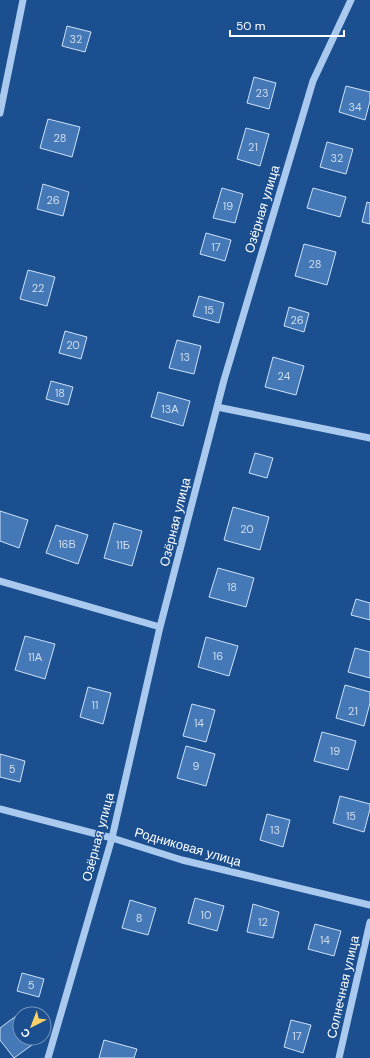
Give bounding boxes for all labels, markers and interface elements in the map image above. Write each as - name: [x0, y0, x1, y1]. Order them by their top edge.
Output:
- scale bar: [230, 12, 344, 38]
- text: 50 m: [236, 18, 265, 34]
- house number: 32: [70, 32, 82, 46]
- house number: 23: [256, 86, 268, 100]
- house number: 34: [348, 100, 362, 114]
- house number: 28: [54, 131, 66, 145]
- house number: 21: [248, 140, 258, 154]
- house number: 32: [331, 151, 343, 165]
- street label: Озёрная улица: [241, 162, 284, 255]
- house number: 26: [46, 193, 60, 207]
- house number: 19: [223, 199, 233, 213]
- house number: 17: [211, 240, 221, 254]
- house number: 28: [309, 257, 321, 271]
- house number: 22: [32, 281, 44, 295]
- house number: 15: [204, 303, 214, 317]
- house number: 26: [290, 313, 304, 327]
- house number: 20: [66, 338, 80, 352]
- house number: 13: [180, 350, 190, 364]
- house number: 24: [278, 369, 291, 383]
- house number: 18: [55, 386, 65, 400]
- house number: 13А: [161, 402, 179, 416]
- street label: Озёрная улица: [156, 475, 194, 568]
- house number: 20: [240, 522, 254, 536]
- house number: 16В: [58, 537, 76, 551]
- house number: 11Б: [116, 538, 130, 552]
- house number: 18: [227, 580, 237, 594]
- house number: 16: [213, 649, 223, 663]
- house number: 11А: [28, 650, 43, 664]
- house number: 11: [92, 698, 98, 712]
- house number: 21: [348, 704, 358, 718]
- house number: 14: [194, 716, 204, 730]
- house number: 19: [330, 744, 340, 758]
- house number: 9: [193, 759, 200, 773]
- house number: 5: [9, 762, 16, 776]
- street label: Озёрная улица: [78, 790, 118, 883]
- house number: 15: [346, 809, 356, 823]
- house number: 13: [270, 823, 280, 837]
- street label: Родниковая улица: [133, 824, 244, 871]
- house number: 10: [201, 908, 211, 922]
- house number: 8: [136, 911, 142, 925]
- house number: 12: [258, 915, 268, 929]
- house number: 14: [320, 933, 330, 947]
- street label: Солнечная улица: [323, 933, 363, 1040]
- house number: 5: [28, 978, 35, 992]
- north arrow: [12, 1006, 52, 1046]
- text: С: [18, 1026, 33, 1041]
- house number: 17: [292, 1029, 302, 1043]

